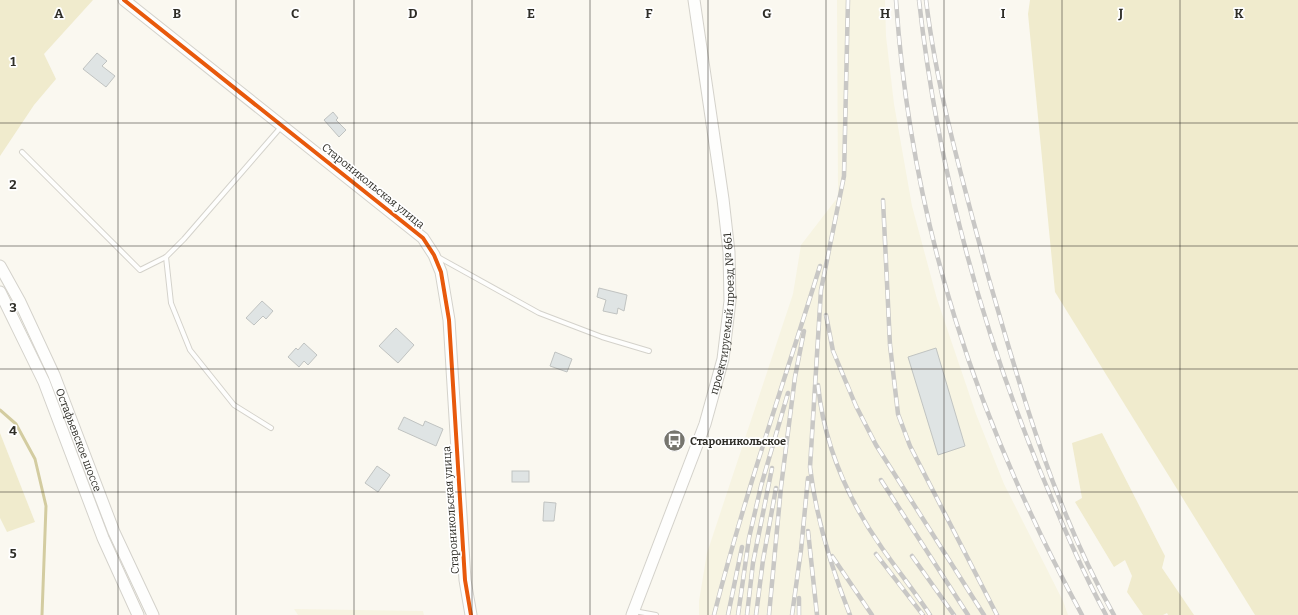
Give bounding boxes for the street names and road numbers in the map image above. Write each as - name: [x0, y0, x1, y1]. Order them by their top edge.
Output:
- street label: Староникольская улица: [319, 141, 427, 231]
- street label: проектируемый проезд № 661: [707, 232, 737, 396]
- street label: Остафьевское шоссе: [53, 386, 104, 493]
- street label: Староникольская улица: [440, 446, 462, 574]

